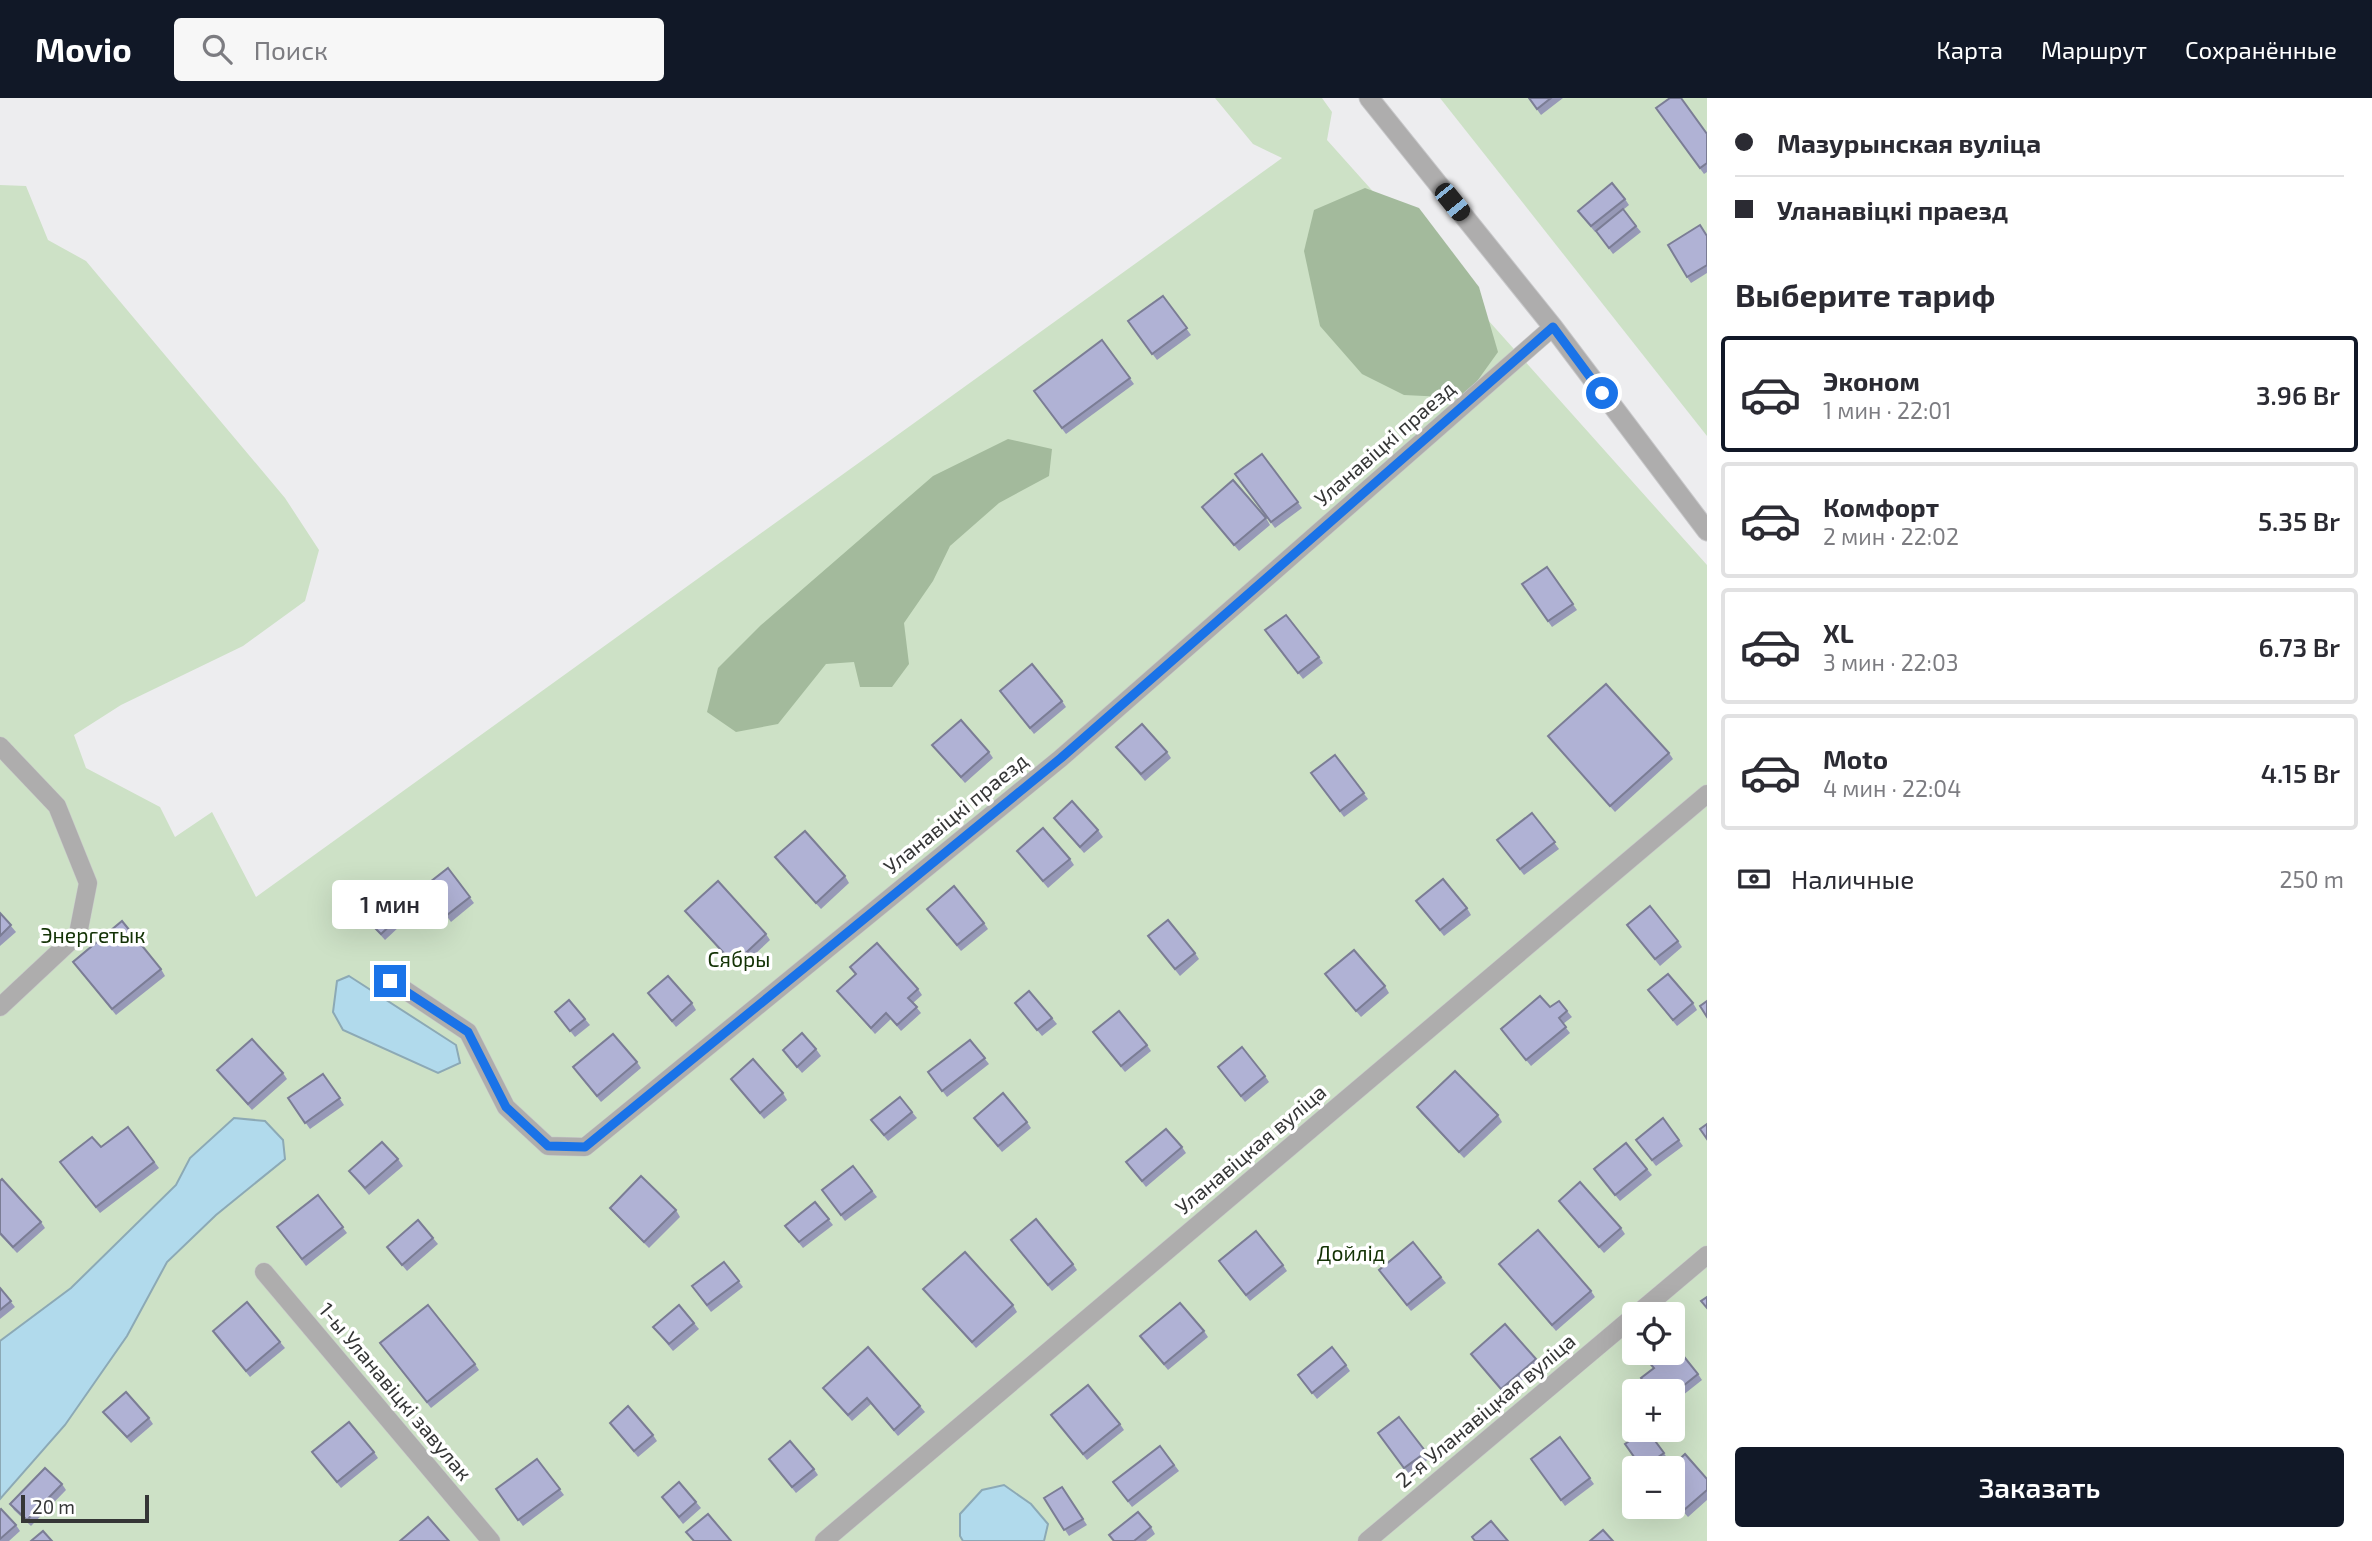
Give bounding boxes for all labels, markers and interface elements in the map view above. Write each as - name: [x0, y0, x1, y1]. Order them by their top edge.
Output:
- search box: [174, 18, 664, 81]
- text: Movio: [35, 29, 132, 69]
- icon: search: [198, 30, 236, 68]
- text: Поиск: [254, 34, 328, 65]
- text: Карта: [1936, 35, 2003, 64]
- text: Маршрут: [2041, 35, 2147, 64]
- text: Сохранённые: [2185, 35, 2337, 64]
- text: Мазурынская вуліца: [1777, 127, 2041, 158]
- car: [1431, 179, 1474, 225]
- text: Уланавіцкі праезд: [1777, 194, 2008, 225]
- text: Выберите тариф: [1735, 275, 1995, 313]
- icon: car: [1739, 363, 1802, 426]
- text: Эконом: [1823, 365, 1920, 396]
- street label: Уланавіцкі праезд: [1309, 375, 1459, 511]
- route start: [1586, 377, 1618, 409]
- text: 3.96 Br: [2256, 379, 2340, 410]
- text: 1 мин · 22:01: [1823, 396, 1951, 424]
- icon: car: [1739, 489, 1802, 552]
- text: Комфорт: [1823, 491, 1939, 522]
- text: 5.35 Br: [2258, 505, 2340, 536]
- text: 2 мин · 22:02: [1823, 522, 1959, 550]
- icon: car: [1739, 615, 1802, 678]
- text: XL: [1823, 617, 1854, 648]
- text: 6.73 Br: [2258, 631, 2340, 662]
- text: 3 мин · 22:03: [1823, 648, 1959, 676]
- icon: car: [1739, 741, 1802, 804]
- text: Moto: [1823, 743, 1888, 774]
- street label: Уланавіцкі праезд: [878, 747, 1032, 879]
- text: 4.15 Br: [2261, 757, 2340, 788]
- text: 4 мин · 22:04: [1823, 774, 1961, 802]
- icon: cash: [1735, 860, 1773, 898]
- text: Наличные: [1791, 863, 1914, 894]
- text: 250 m: [2280, 865, 2344, 893]
- callout: 1 мин: [332, 880, 448, 928]
- text: 1 мин: [360, 890, 420, 918]
- park label: Энергетык: [40, 922, 146, 947]
- park label: Сябры: [708, 946, 770, 971]
- route end: [374, 965, 406, 997]
- street label: Уланавіцкая вуліца: [1170, 1079, 1331, 1220]
- park label: Дойлід: [1317, 1240, 1385, 1265]
- street label: 1-ы Уланавіцкі завулак: [314, 1297, 478, 1486]
- map controls: [1622, 1302, 1685, 1519]
- button: locate: [1622, 1302, 1685, 1365]
- street label: 2-я Уланавіцкая вуліца: [1390, 1328, 1580, 1493]
- button: +: [1622, 1379, 1685, 1442]
- button: Заказать: [1735, 1447, 2344, 1527]
- button: −: [1622, 1456, 1685, 1519]
- scale bar: [21, 1492, 149, 1524]
- text: 20 m: [32, 1495, 75, 1518]

